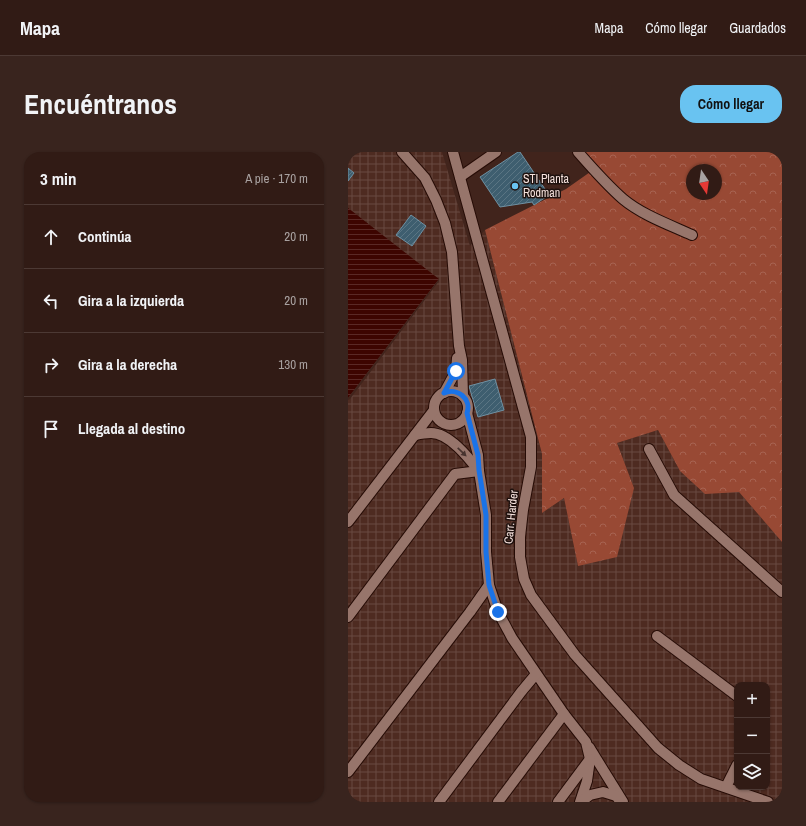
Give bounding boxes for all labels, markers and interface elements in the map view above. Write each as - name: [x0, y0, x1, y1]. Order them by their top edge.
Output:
- text: Mapa: [20, 15, 60, 41]
- text: Mapa: [595, 19, 623, 37]
- text: Cómo llegar: [645, 19, 707, 37]
- text: Guardados: [729, 19, 786, 37]
- text: Encuéntranos: [24, 85, 177, 123]
- button: Cómo llegar: [680, 85, 782, 123]
- north arrow: [686, 164, 722, 200]
- text: 3 min: [40, 167, 76, 190]
- text: A pie · 170 m: [245, 170, 308, 187]
- place label: STI Planta Rodman: [523, 171, 569, 201]
- marker: STI Planta Rodman: [510, 181, 520, 191]
- icon: ahead: [40, 226, 62, 248]
- text: Continúa: [78, 226, 131, 247]
- text: 20 m: [284, 228, 308, 245]
- icon: left: [40, 290, 62, 312]
- text: Gira a la izquierda: [78, 290, 184, 311]
- text: 20 m: [284, 292, 308, 309]
- icon: right: [40, 354, 62, 376]
- text: Gira a la derecha: [78, 354, 177, 375]
- text: 130 m: [278, 356, 308, 373]
- route start: [447, 362, 465, 380]
- icon: arrive: [40, 418, 62, 440]
- text: Llegada al destino: [78, 418, 185, 439]
- one-way arrow: [457, 447, 467, 457]
- street label: Carr. Harder: [500, 489, 522, 545]
- route end: [489, 603, 507, 621]
- map controls: [734, 682, 770, 790]
- button: +: [734, 682, 770, 718]
- button: −: [734, 718, 770, 754]
- button: layers: [734, 754, 770, 790]

